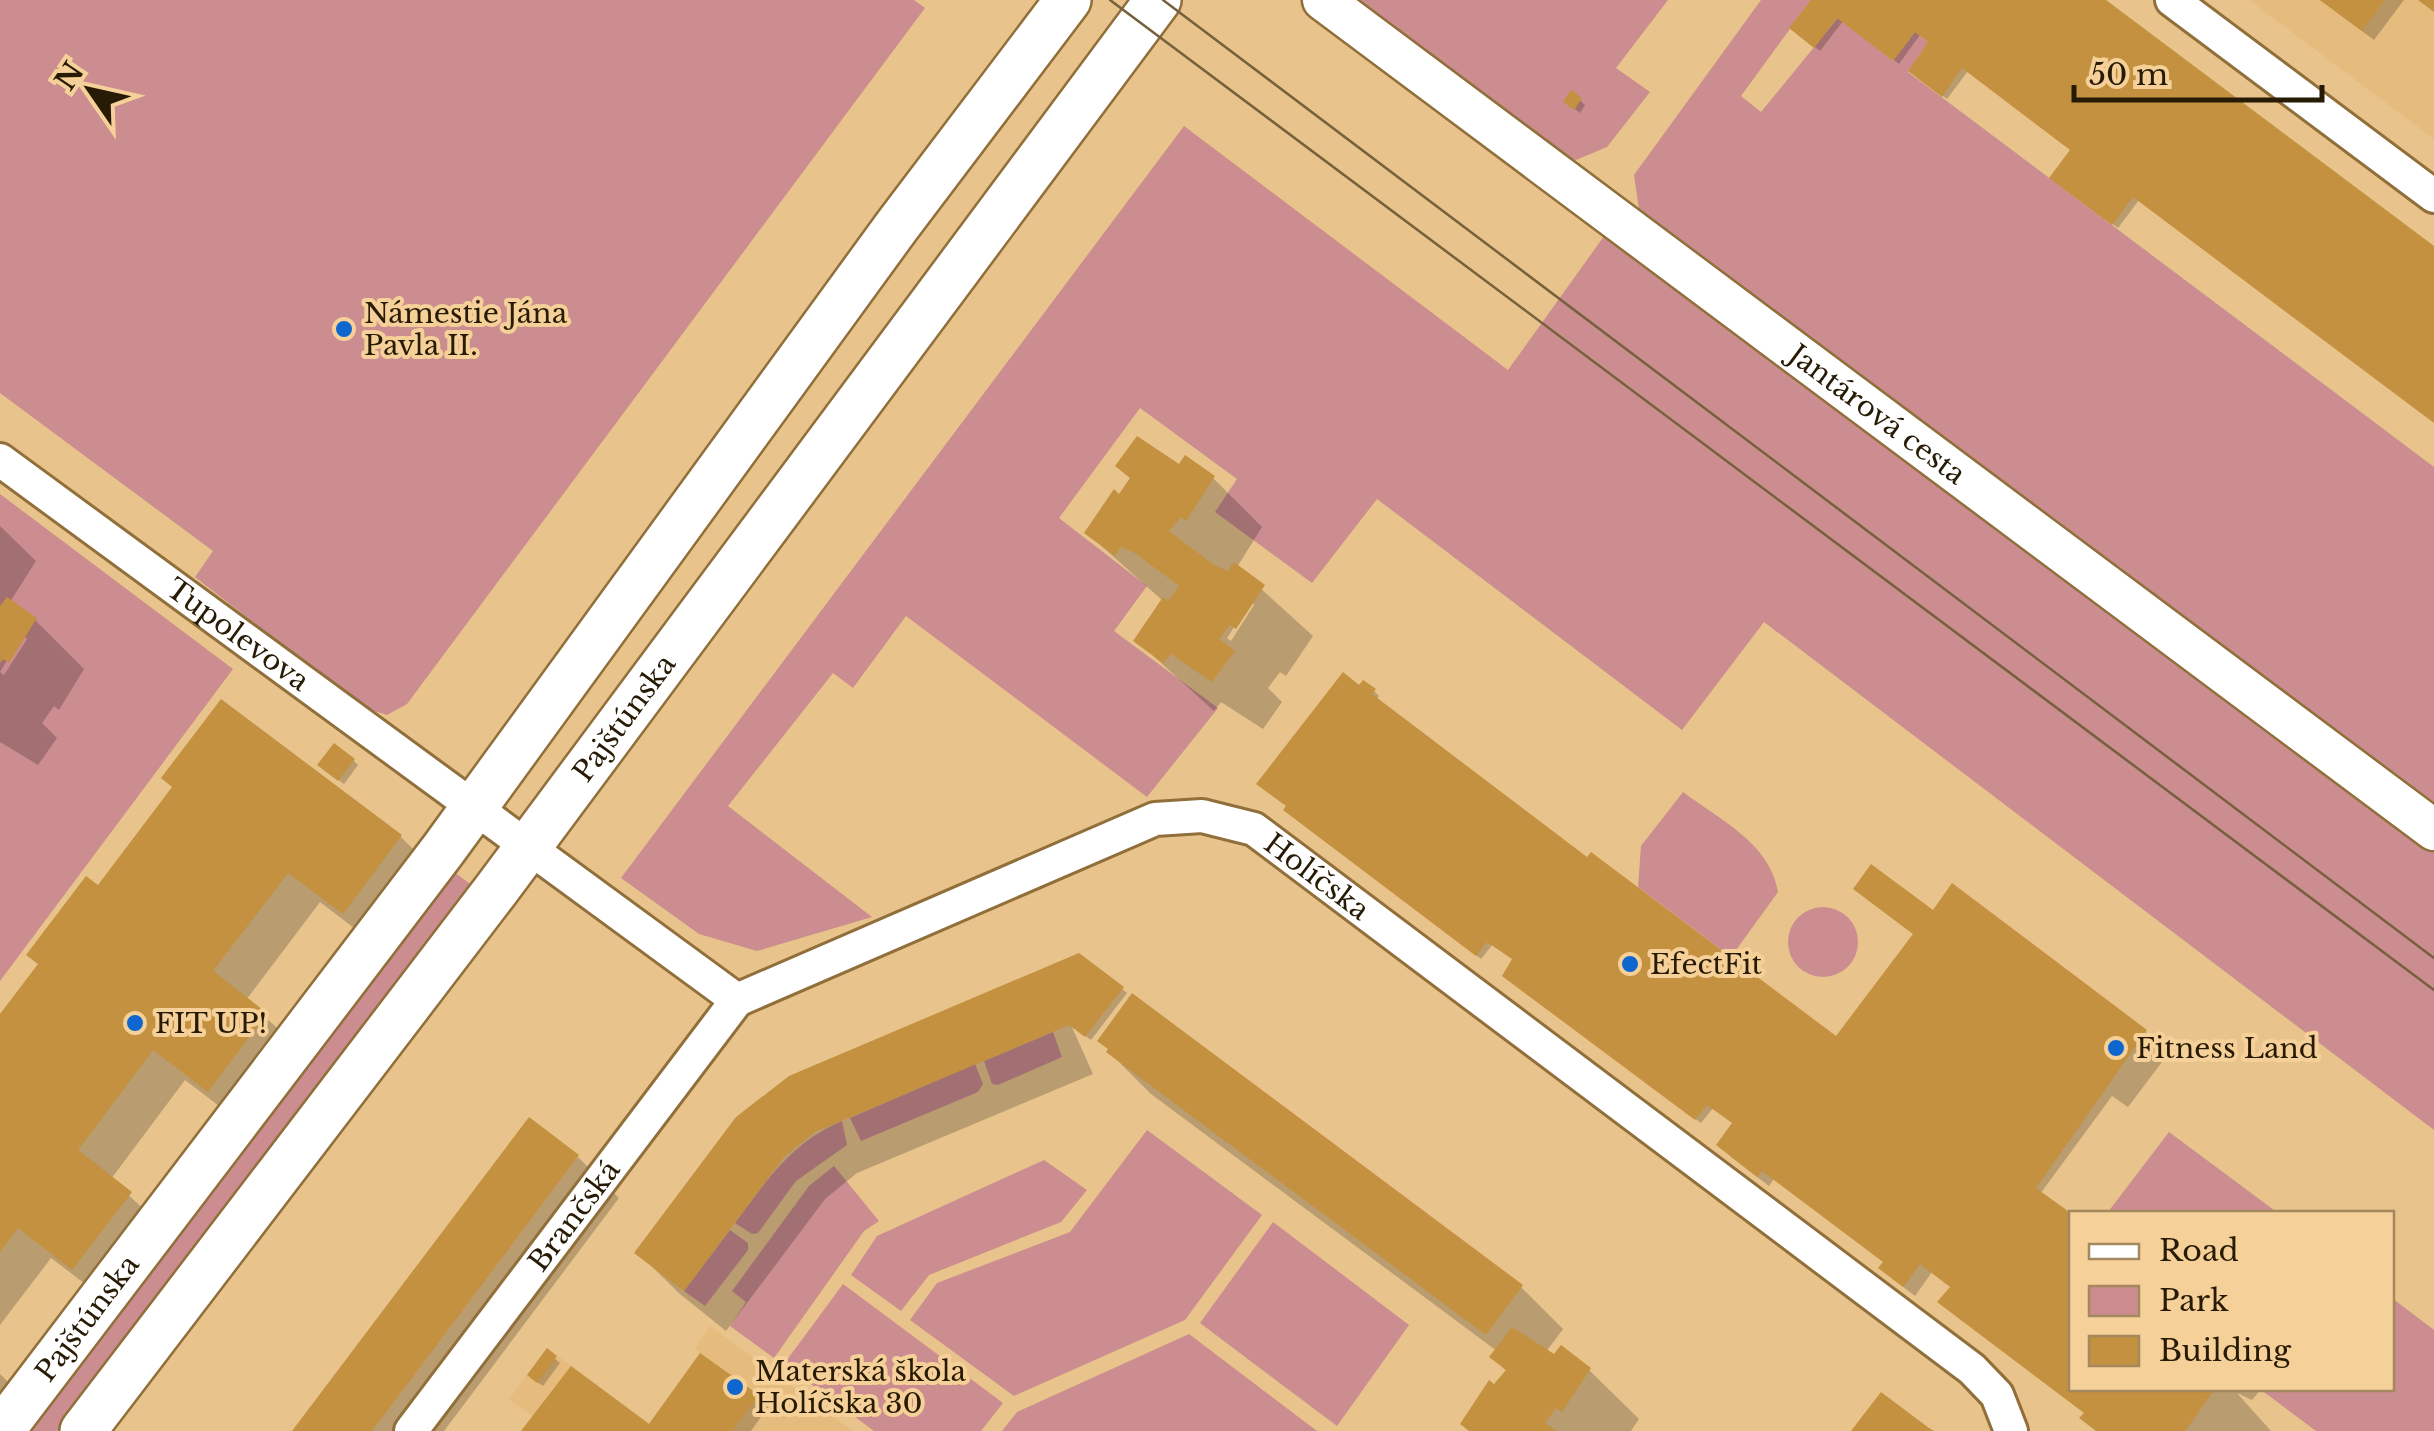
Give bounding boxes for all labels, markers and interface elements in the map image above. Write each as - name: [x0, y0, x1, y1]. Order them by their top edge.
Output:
- north arrow: [40, 40, 140, 140]
- scale bar: [2074, 40, 2322, 102]
- text: N: [48, 56, 92, 97]
- text: 50 m: [2089, 56, 2168, 93]
- place label: Námestie Jána Pavla II.: [364, 296, 568, 363]
- marker: Námestie Jána Pavla II.: [333, 318, 355, 340]
- street label: Jantárová cesta: [1779, 335, 1973, 492]
- street label: Tupolevova: [159, 571, 316, 699]
- street label: Pajštúnska: [566, 647, 683, 789]
- street label: Holíčska: [1257, 826, 1377, 928]
- place label: EfectFit: [1650, 947, 1763, 982]
- marker: EfectFit: [1619, 953, 1641, 975]
- place label: FIT UP!: [155, 1006, 267, 1041]
- marker: FIT UP!: [124, 1012, 146, 1034]
- place label: Fitness Land: [2136, 1031, 2318, 1066]
- marker: Fitness Land: [2105, 1037, 2127, 1059]
- street label: Brančská: [521, 1153, 628, 1278]
- legend: [2069, 1211, 2394, 1391]
- text: Road: [2159, 1232, 2239, 1269]
- street label: Pajštúnska: [28, 1248, 147, 1388]
- text: Park: [2159, 1282, 2229, 1319]
- text: Building: [2159, 1332, 2292, 1369]
- place label: Materská škola Holíčska 30: [755, 1354, 967, 1421]
- marker: Materská škola Holíčska 30: [724, 1376, 746, 1398]

